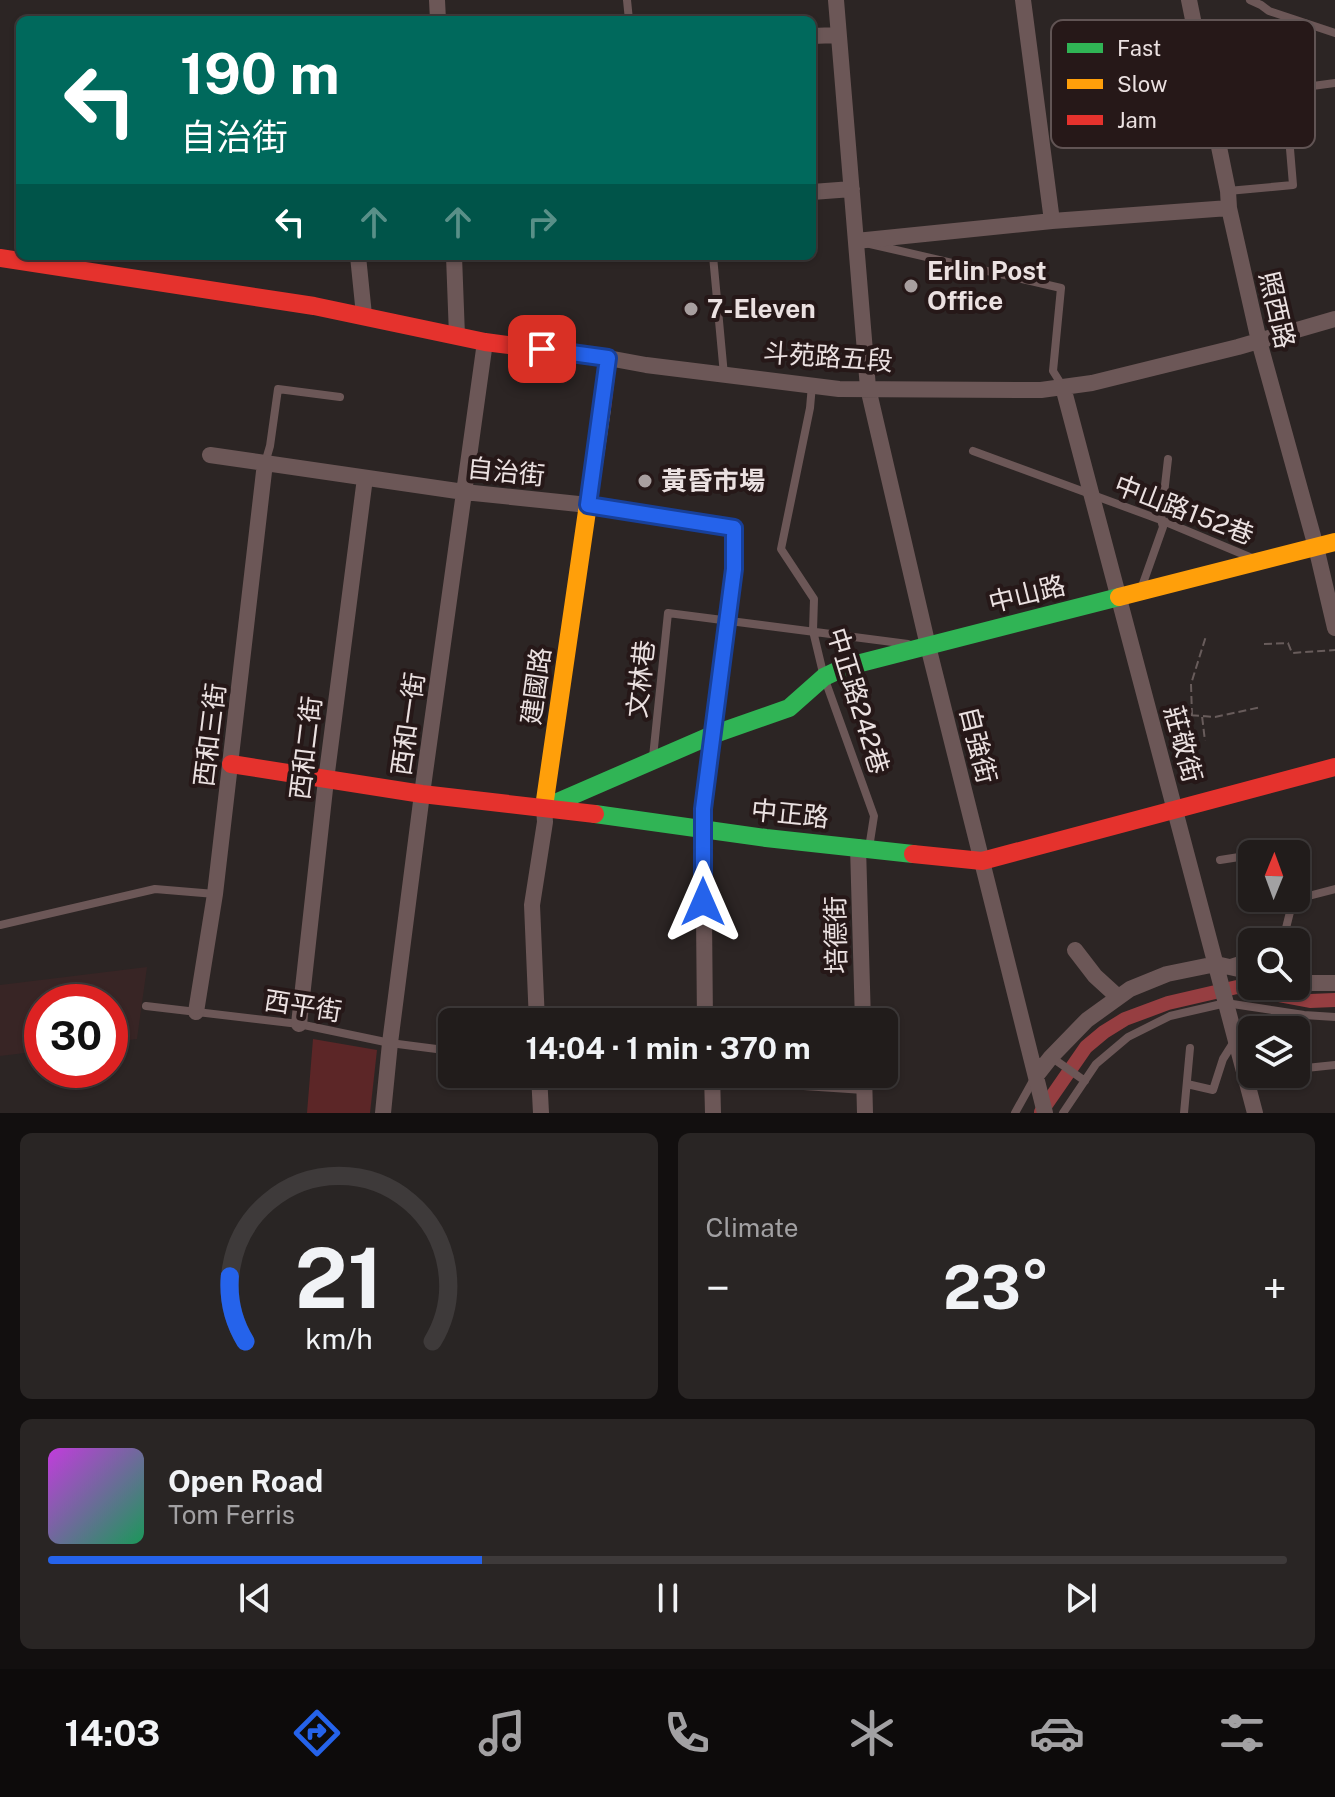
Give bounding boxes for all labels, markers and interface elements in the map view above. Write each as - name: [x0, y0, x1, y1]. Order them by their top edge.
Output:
- legend: [1051, 20, 1315, 148]
- text: Fast: [1117, 35, 1161, 61]
- text: 190 m: [180, 41, 340, 107]
- icon: left: [48, 48, 152, 152]
- text: Slow: [1117, 71, 1167, 97]
- text: Jam: [1117, 107, 1157, 133]
- text: 自治街: [180, 116, 288, 158]
- icon: left: [268, 200, 312, 244]
- icon: ahead: [352, 200, 396, 244]
- icon: ahead: [436, 200, 480, 244]
- icon: right: [520, 200, 564, 244]
- place label: Erlin Post Office: [927, 255, 1047, 316]
- street label: 照西路: [1254, 268, 1301, 351]
- marker: Erlin Post Office: [902, 277, 920, 295]
- place label: 7-Eleven: [707, 293, 816, 324]
- marker: 7-Eleven: [682, 300, 700, 318]
- pin: [508, 315, 576, 383]
- icon: arrive: [520, 327, 564, 371]
- street label: 斗苑路五段: [762, 337, 894, 376]
- street label: 自治街: [466, 452, 546, 491]
- place label: 黃昏市場: [661, 465, 765, 496]
- street label: 中山路152巷: [1110, 469, 1258, 550]
- marker: 黃昏市場: [636, 472, 654, 490]
- street label: 中山路: [985, 569, 1068, 618]
- street label: 中正路242巷: [822, 624, 895, 778]
- street label: 文林巷: [621, 639, 660, 719]
- street label: 建國路: [515, 645, 556, 727]
- street label: 西和一街: [385, 670, 430, 778]
- street label: 西和三街: [188, 681, 231, 788]
- street label: 西和二街: [284, 694, 327, 801]
- street label: 莊敬街: [1158, 702, 1209, 786]
- street label: 自強街: [954, 703, 1003, 786]
- street label: 中正路: [750, 794, 830, 833]
- north arrow: [1238, 840, 1310, 912]
- map controls: [1238, 840, 1310, 1088]
- position arrow: [661, 860, 745, 944]
- street label: 培德街: [819, 896, 852, 974]
- button: search: [1238, 928, 1310, 1000]
- speed limit sign: 30: [24, 984, 128, 1088]
- street label: 西平街: [262, 984, 344, 1027]
- button: layers: [1238, 1016, 1310, 1088]
- text: 14:04 · 1 min · 370 m: [525, 1030, 811, 1066]
- text: Climate: [706, 1212, 799, 1243]
- text: 21: [295, 1229, 383, 1327]
- text: 23°: [943, 1252, 1049, 1323]
- text: −: [706, 1262, 730, 1314]
- text: +: [1263, 1262, 1287, 1314]
- text: km/h: [305, 1322, 372, 1355]
- text: Open Road: [168, 1463, 323, 1499]
- text: Tom Ferris: [168, 1499, 295, 1530]
- icon: previous: [233, 1576, 277, 1620]
- icon: pause: [646, 1576, 690, 1620]
- icon: next: [1059, 1576, 1103, 1620]
- icon: directions: [289, 1705, 345, 1761]
- icon: music: [474, 1705, 530, 1761]
- icon: phone: [659, 1705, 715, 1761]
- icon: climate: [844, 1705, 900, 1761]
- icon: car: [1029, 1705, 1085, 1761]
- icon: filters: [1214, 1705, 1270, 1761]
- text: 14:03: [65, 1712, 160, 1754]

